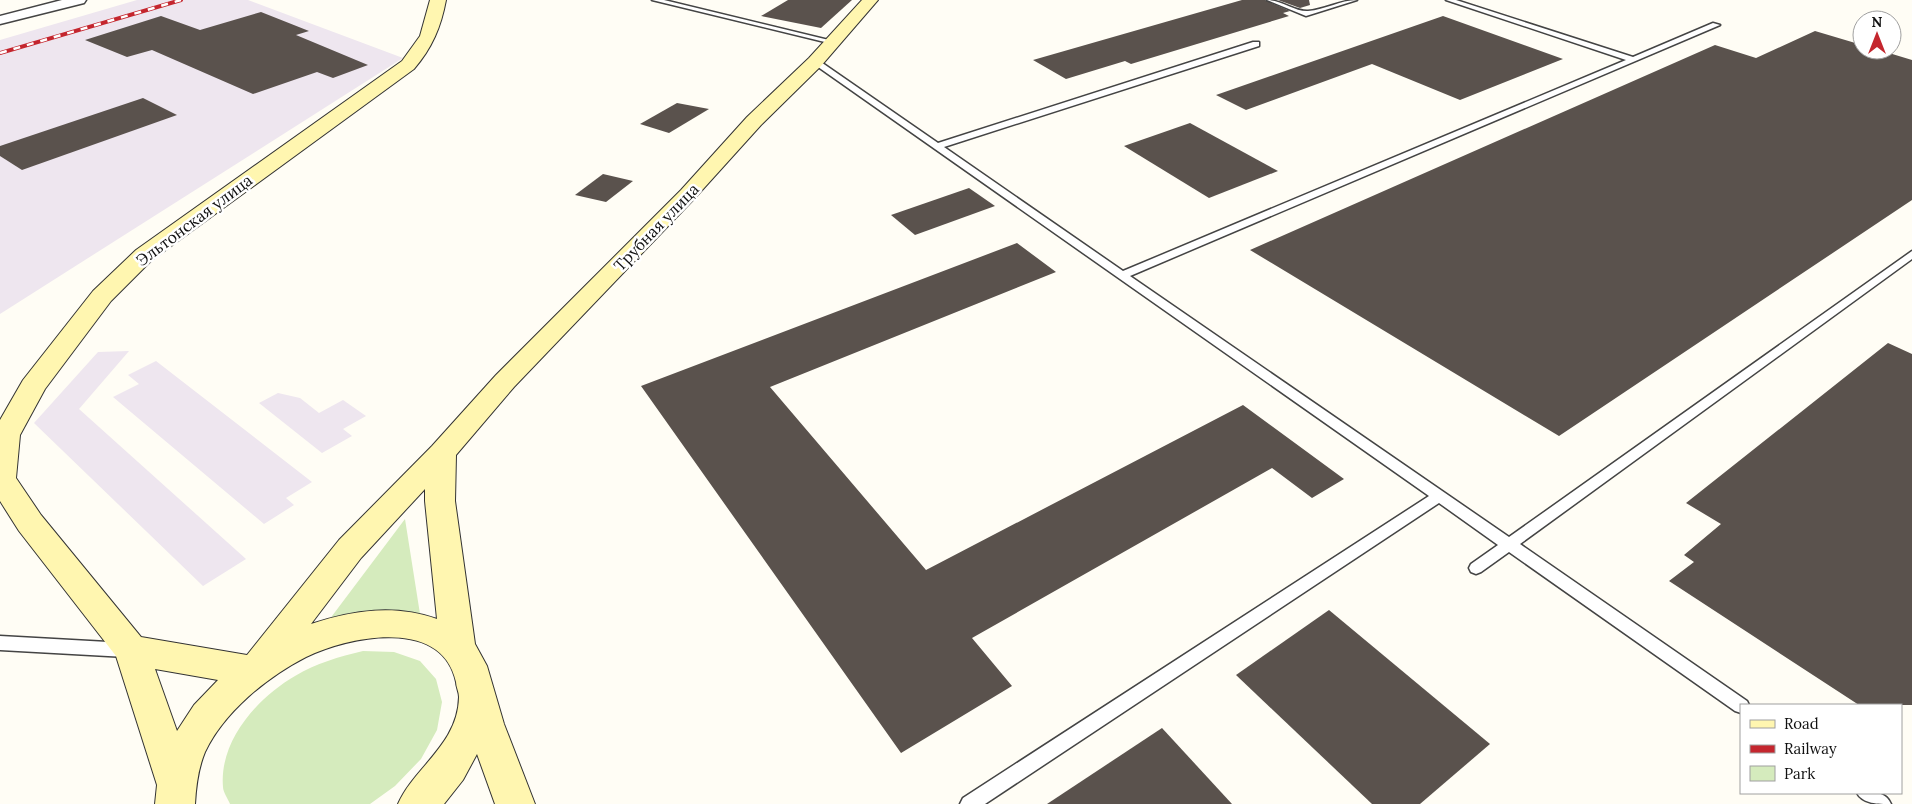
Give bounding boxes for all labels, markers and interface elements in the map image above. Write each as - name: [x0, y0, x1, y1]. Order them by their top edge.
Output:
- north arrow: [1852, 10, 1902, 60]
- text: N: [1872, 13, 1883, 31]
- street label: Эльтонская улица: [132, 170, 256, 270]
- street label: Трубная улица: [609, 179, 703, 275]
- legend: [1740, 704, 1902, 794]
- text: Road: [1784, 714, 1819, 733]
- text: Railway: [1784, 739, 1837, 758]
- text: Park: [1784, 764, 1815, 783]

